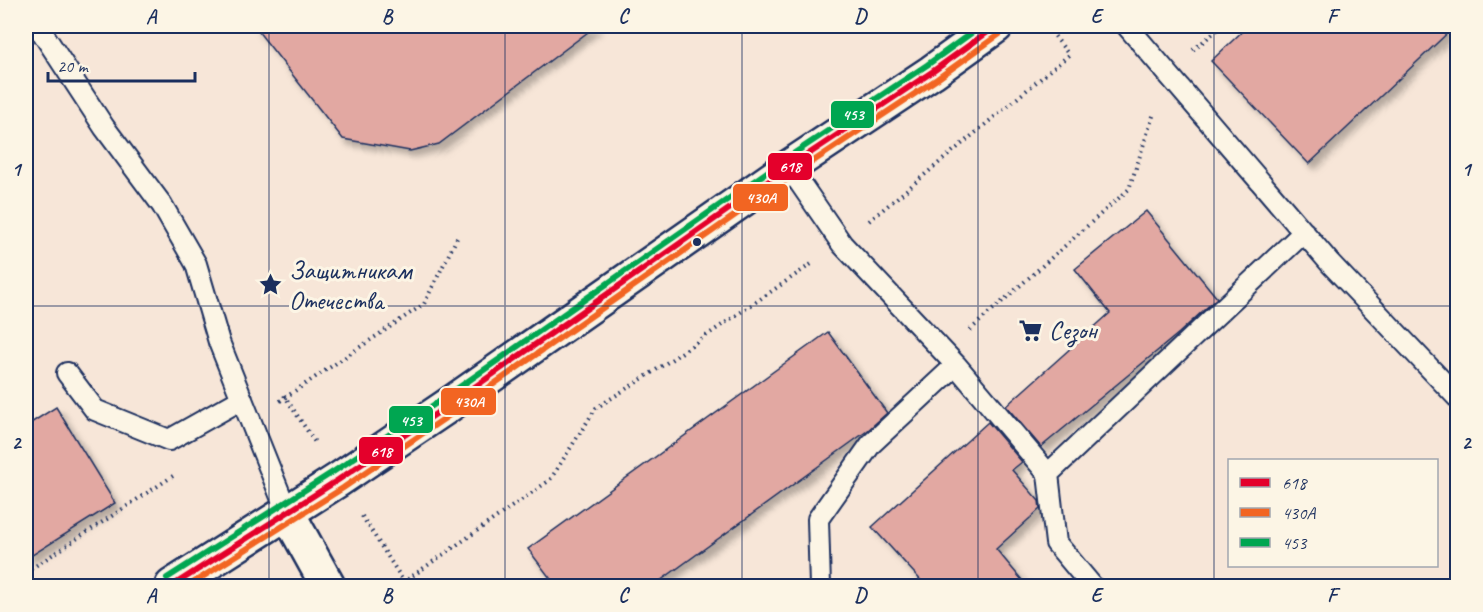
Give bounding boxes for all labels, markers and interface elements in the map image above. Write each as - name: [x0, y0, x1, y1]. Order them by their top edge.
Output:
- text: A: [146, 4, 158, 29]
- text: B: [382, 4, 394, 29]
- text: C: [618, 4, 630, 29]
- text: D: [854, 4, 868, 29]
- text: E: [1091, 4, 1105, 29]
- text: F: [1327, 4, 1341, 29]
- scale bar: [48, 45, 195, 83]
- text: 20 m: [57, 55, 90, 77]
- line badge: 453: [830, 100, 875, 129]
- text: 453: [842, 105, 865, 125]
- line badge: 618: [767, 152, 813, 181]
- text: 1: [12, 157, 23, 182]
- text: 618: [779, 157, 803, 177]
- text: 1: [1462, 157, 1473, 182]
- line badge: 430А: [732, 183, 789, 212]
- text: 430А: [746, 188, 778, 208]
- unlabelled marker: [691, 236, 703, 248]
- place label: Защитникам Отечества: [289, 254, 413, 317]
- place icon: Защитникам Отечества: [258, 272, 284, 298]
- place label: Сезон: [1049, 314, 1098, 348]
- supermarket icon: Сезон: [1018, 317, 1044, 343]
- line badge: 430А: [440, 387, 497, 416]
- text: 430А: [454, 392, 486, 412]
- line badge: 453: [388, 405, 434, 434]
- text: 453: [400, 411, 423, 431]
- text: 2: [12, 430, 23, 455]
- text: 2: [1462, 430, 1473, 455]
- line badge: 618: [358, 436, 404, 465]
- text: 618: [370, 442, 394, 462]
- legend: [1228, 459, 1438, 567]
- text: 618: [1282, 472, 1308, 494]
- text: 430А: [1282, 502, 1316, 524]
- text: 453: [1282, 532, 1308, 554]
- text: A: [146, 583, 158, 608]
- text: B: [382, 583, 394, 608]
- text: C: [618, 583, 630, 608]
- text: D: [854, 583, 868, 608]
- text: E: [1091, 583, 1105, 608]
- text: F: [1327, 583, 1341, 608]

